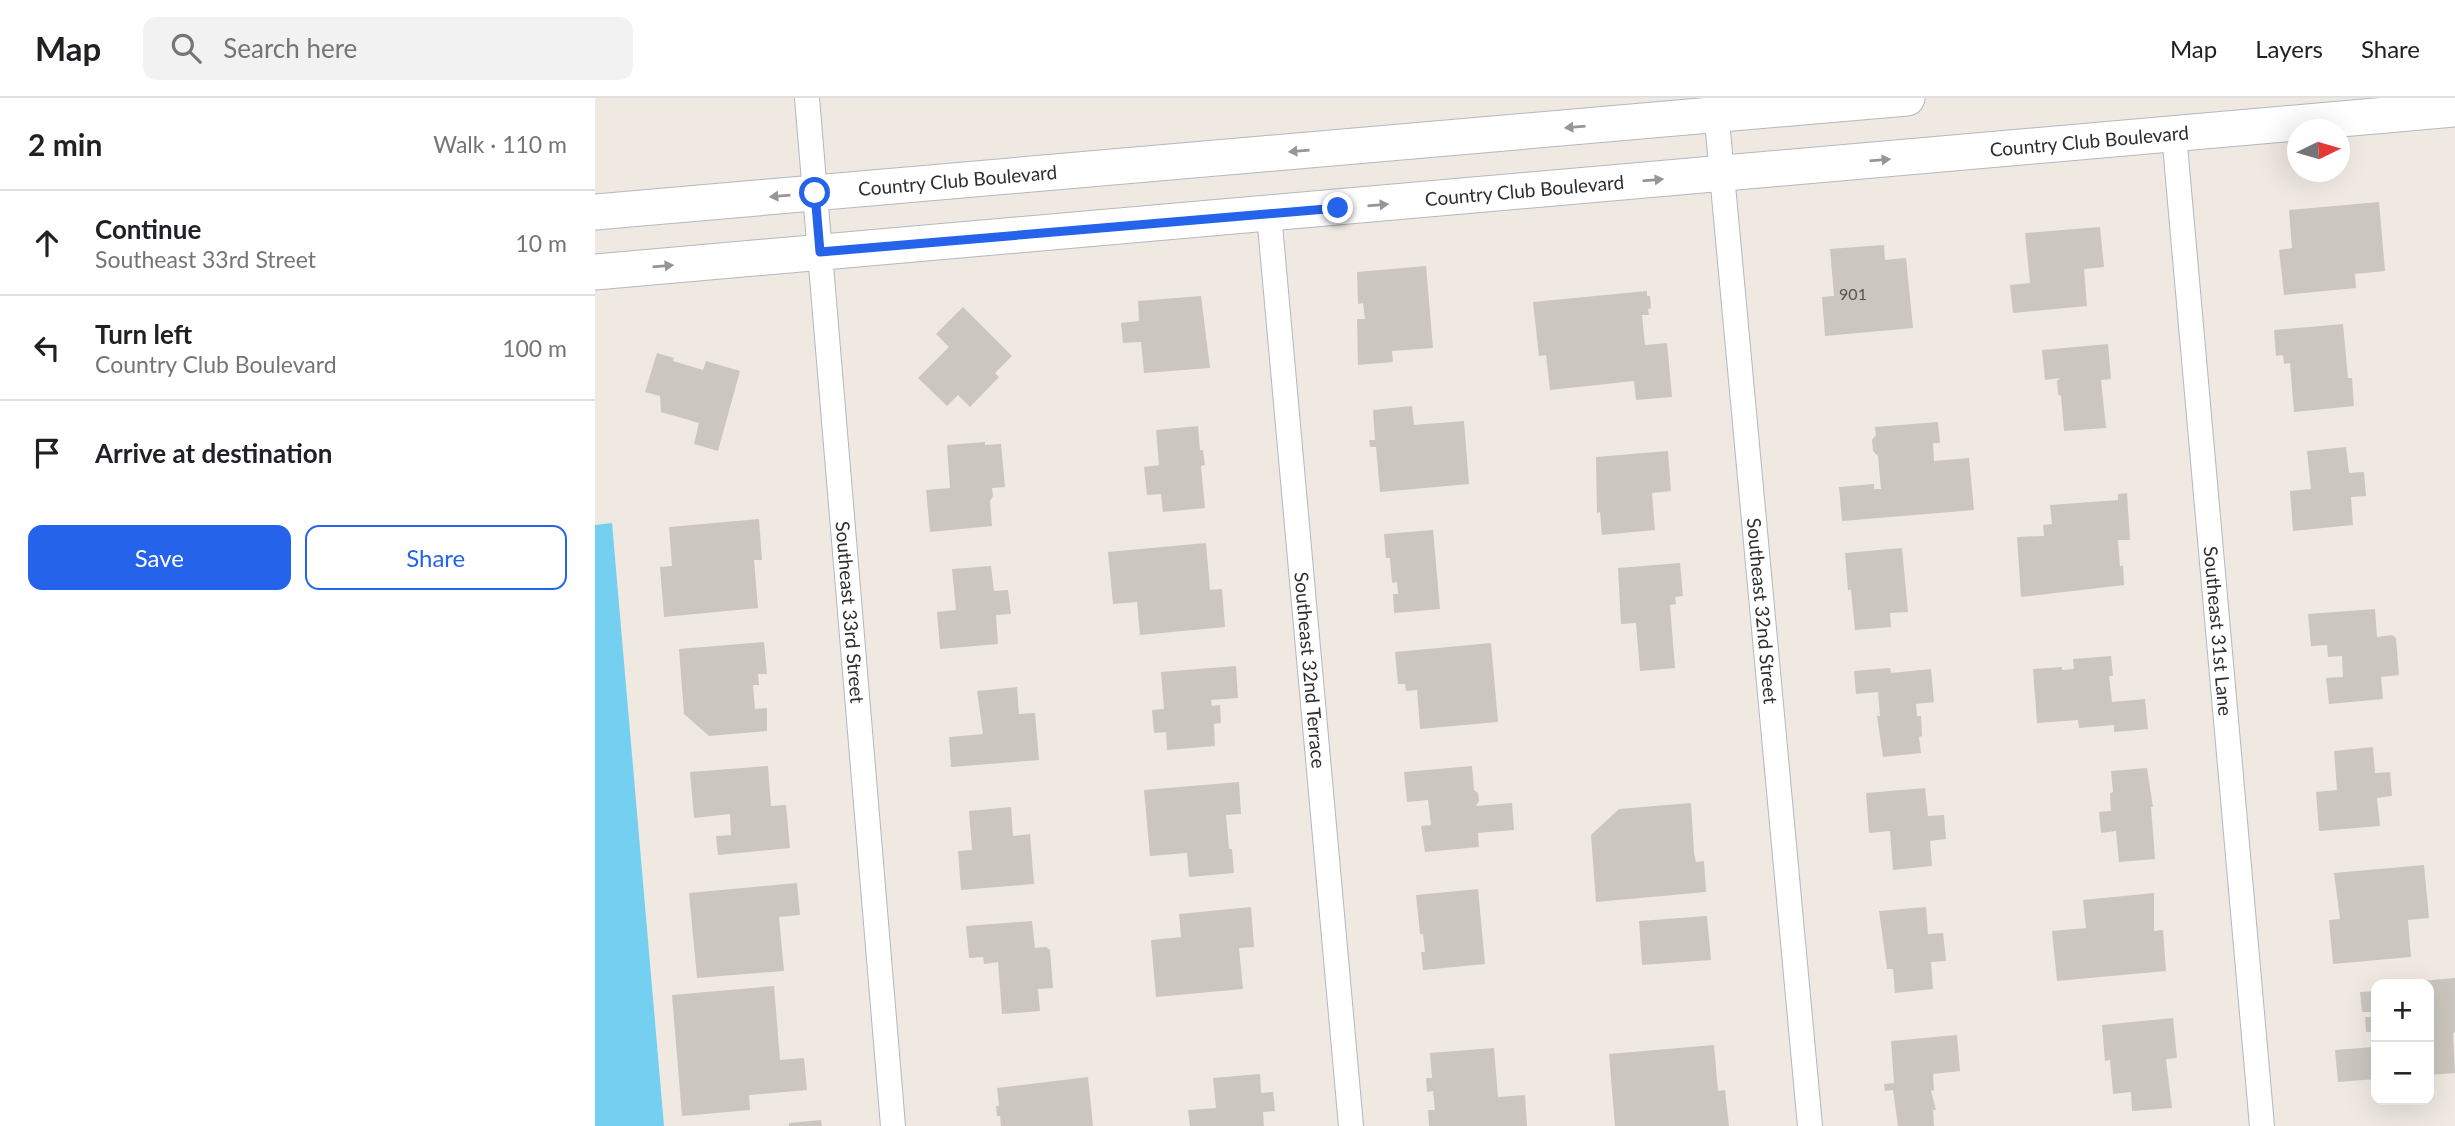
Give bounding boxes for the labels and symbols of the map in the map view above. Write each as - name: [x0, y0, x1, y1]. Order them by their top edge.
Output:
- north arrow: [2287, 119, 2350, 182]
- street label: Country Club Boulevard: [1989, 120, 2190, 161]
- one-way arrow: [1564, 122, 1586, 133]
- one-way arrow: [1288, 146, 1310, 157]
- one-way arrow: [1869, 154, 1891, 165]
- street label: Country Club Boulevard: [857, 160, 1058, 200]
- street label: Country Club Boulevard: [1424, 170, 1625, 210]
- one-way arrow: [1642, 174, 1664, 185]
- route start: [799, 177, 830, 208]
- one-way arrow: [769, 191, 791, 202]
- route end: [1322, 192, 1353, 223]
- one-way arrow: [1367, 199, 1389, 210]
- one-way arrow: [652, 260, 674, 271]
- house number: 901: [1839, 284, 1867, 303]
- street label: Southeast 32nd Street: [1743, 517, 1783, 705]
- street label: Southeast 33rd Street: [831, 520, 870, 704]
- street label: Southeast 31st Lane: [2200, 545, 2238, 717]
- street label: Southeast 32nd Terrace: [1290, 571, 1331, 769]

